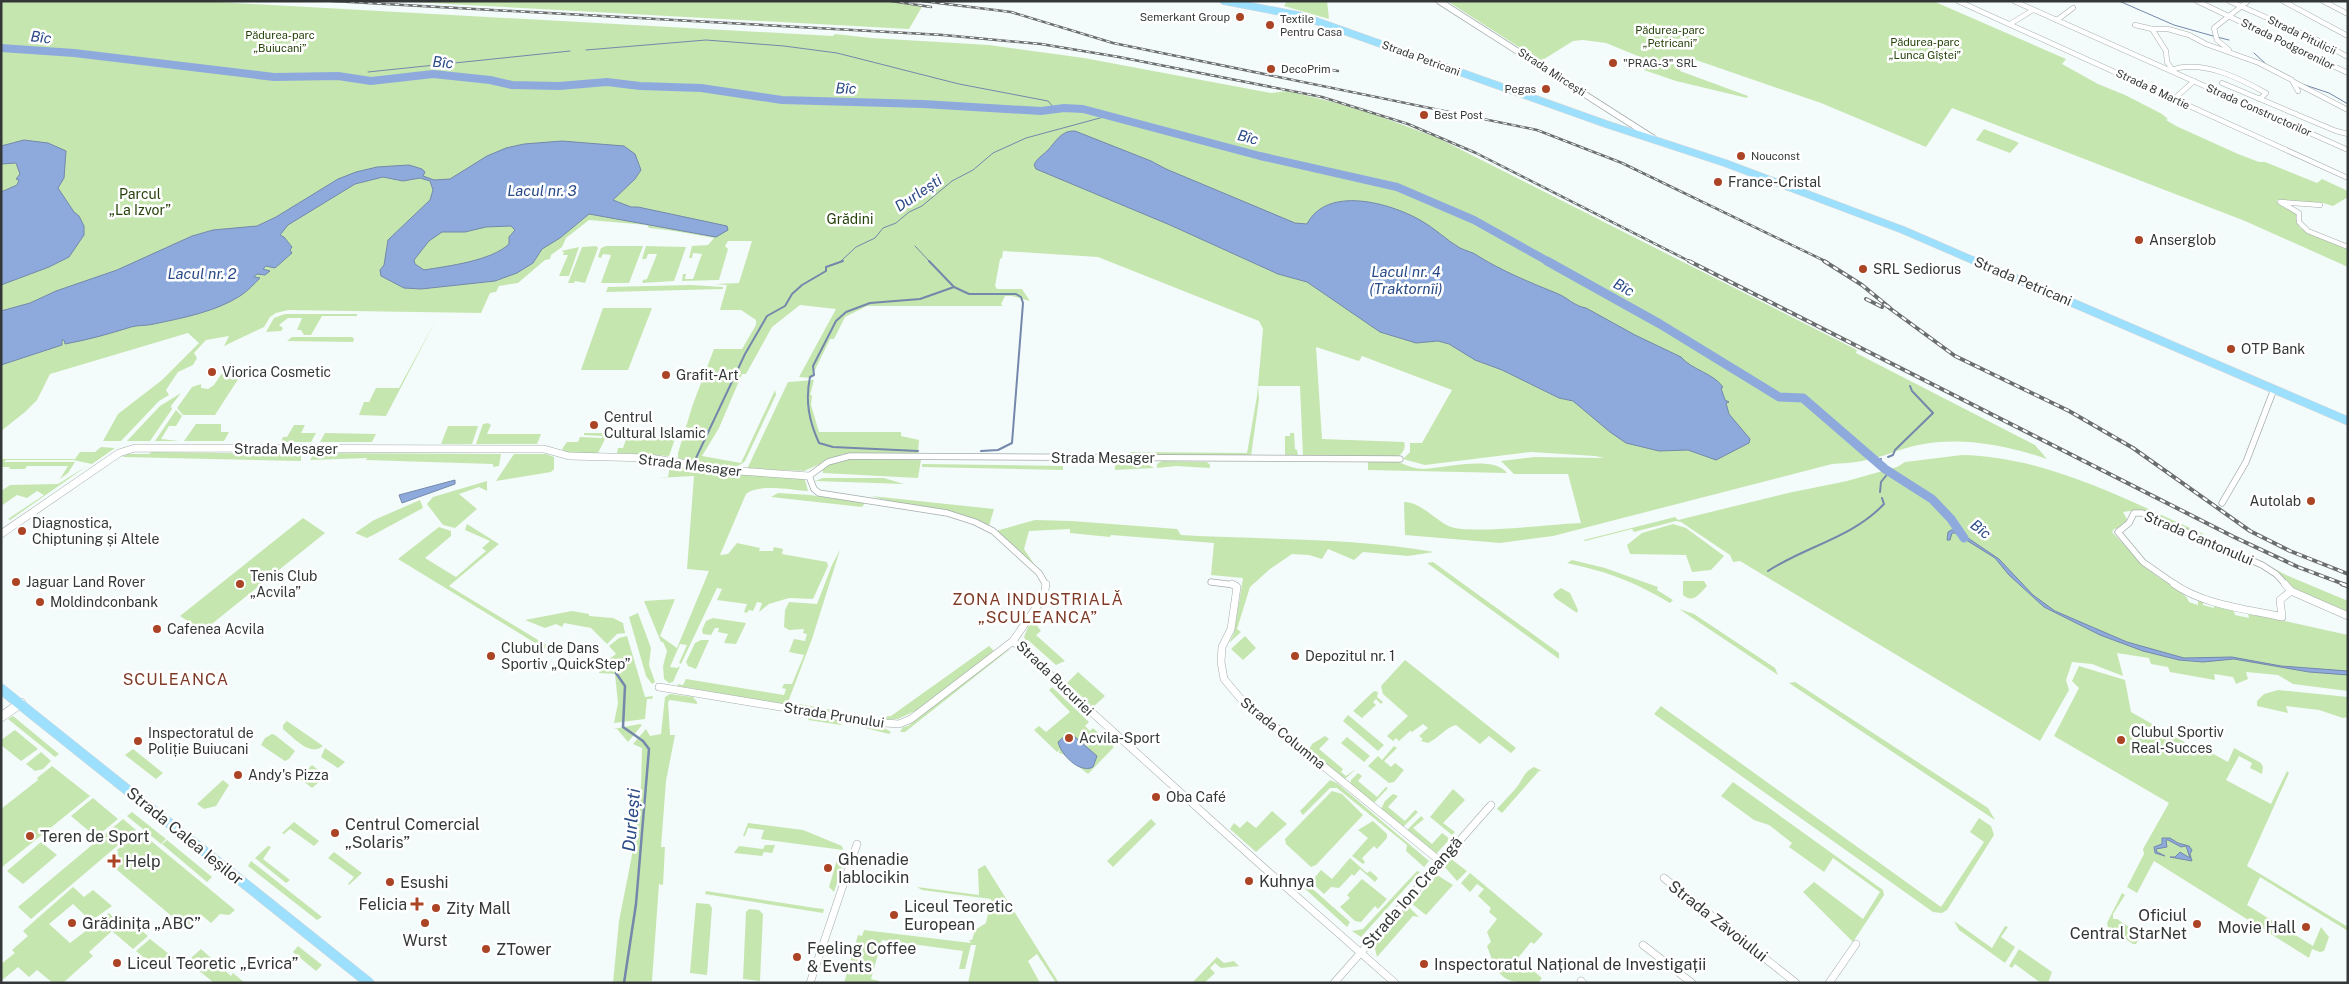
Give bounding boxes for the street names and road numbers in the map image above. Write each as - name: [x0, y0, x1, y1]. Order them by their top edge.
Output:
- street label: Strada Pitulicii: [2266, 13, 2338, 57]
- street label: Strada Podgorenilor: [2239, 16, 2337, 72]
- street label: Strada Petricani: [1380, 38, 1462, 78]
- street label: Strada Mircești: [1516, 46, 1588, 98]
- street label: Strada 8 Martie: [2114, 67, 2192, 111]
- street label: Strada Constructorilor: [2204, 81, 2314, 139]
- street label: Strada Petricani: [1972, 253, 2074, 309]
- street label: Strada Mesager: [234, 441, 338, 457]
- street label: Strada Mesager: [1051, 450, 1155, 466]
- street label: Strada Mesager: [637, 451, 743, 479]
- street label: Strada Cantonului: [2142, 508, 2256, 568]
- street label: Strada Bucuriei: [1013, 637, 1097, 719]
- street label: Strada Columna: [1237, 694, 1329, 772]
- street label: Strada Prunului: [783, 699, 885, 731]
- street label: Strada Calea Ieșilor: [123, 783, 247, 889]
- street label: Strada Ion Creangă: [1358, 833, 1466, 953]
- street label: Strada Zăvoiului: [1665, 876, 1771, 966]

